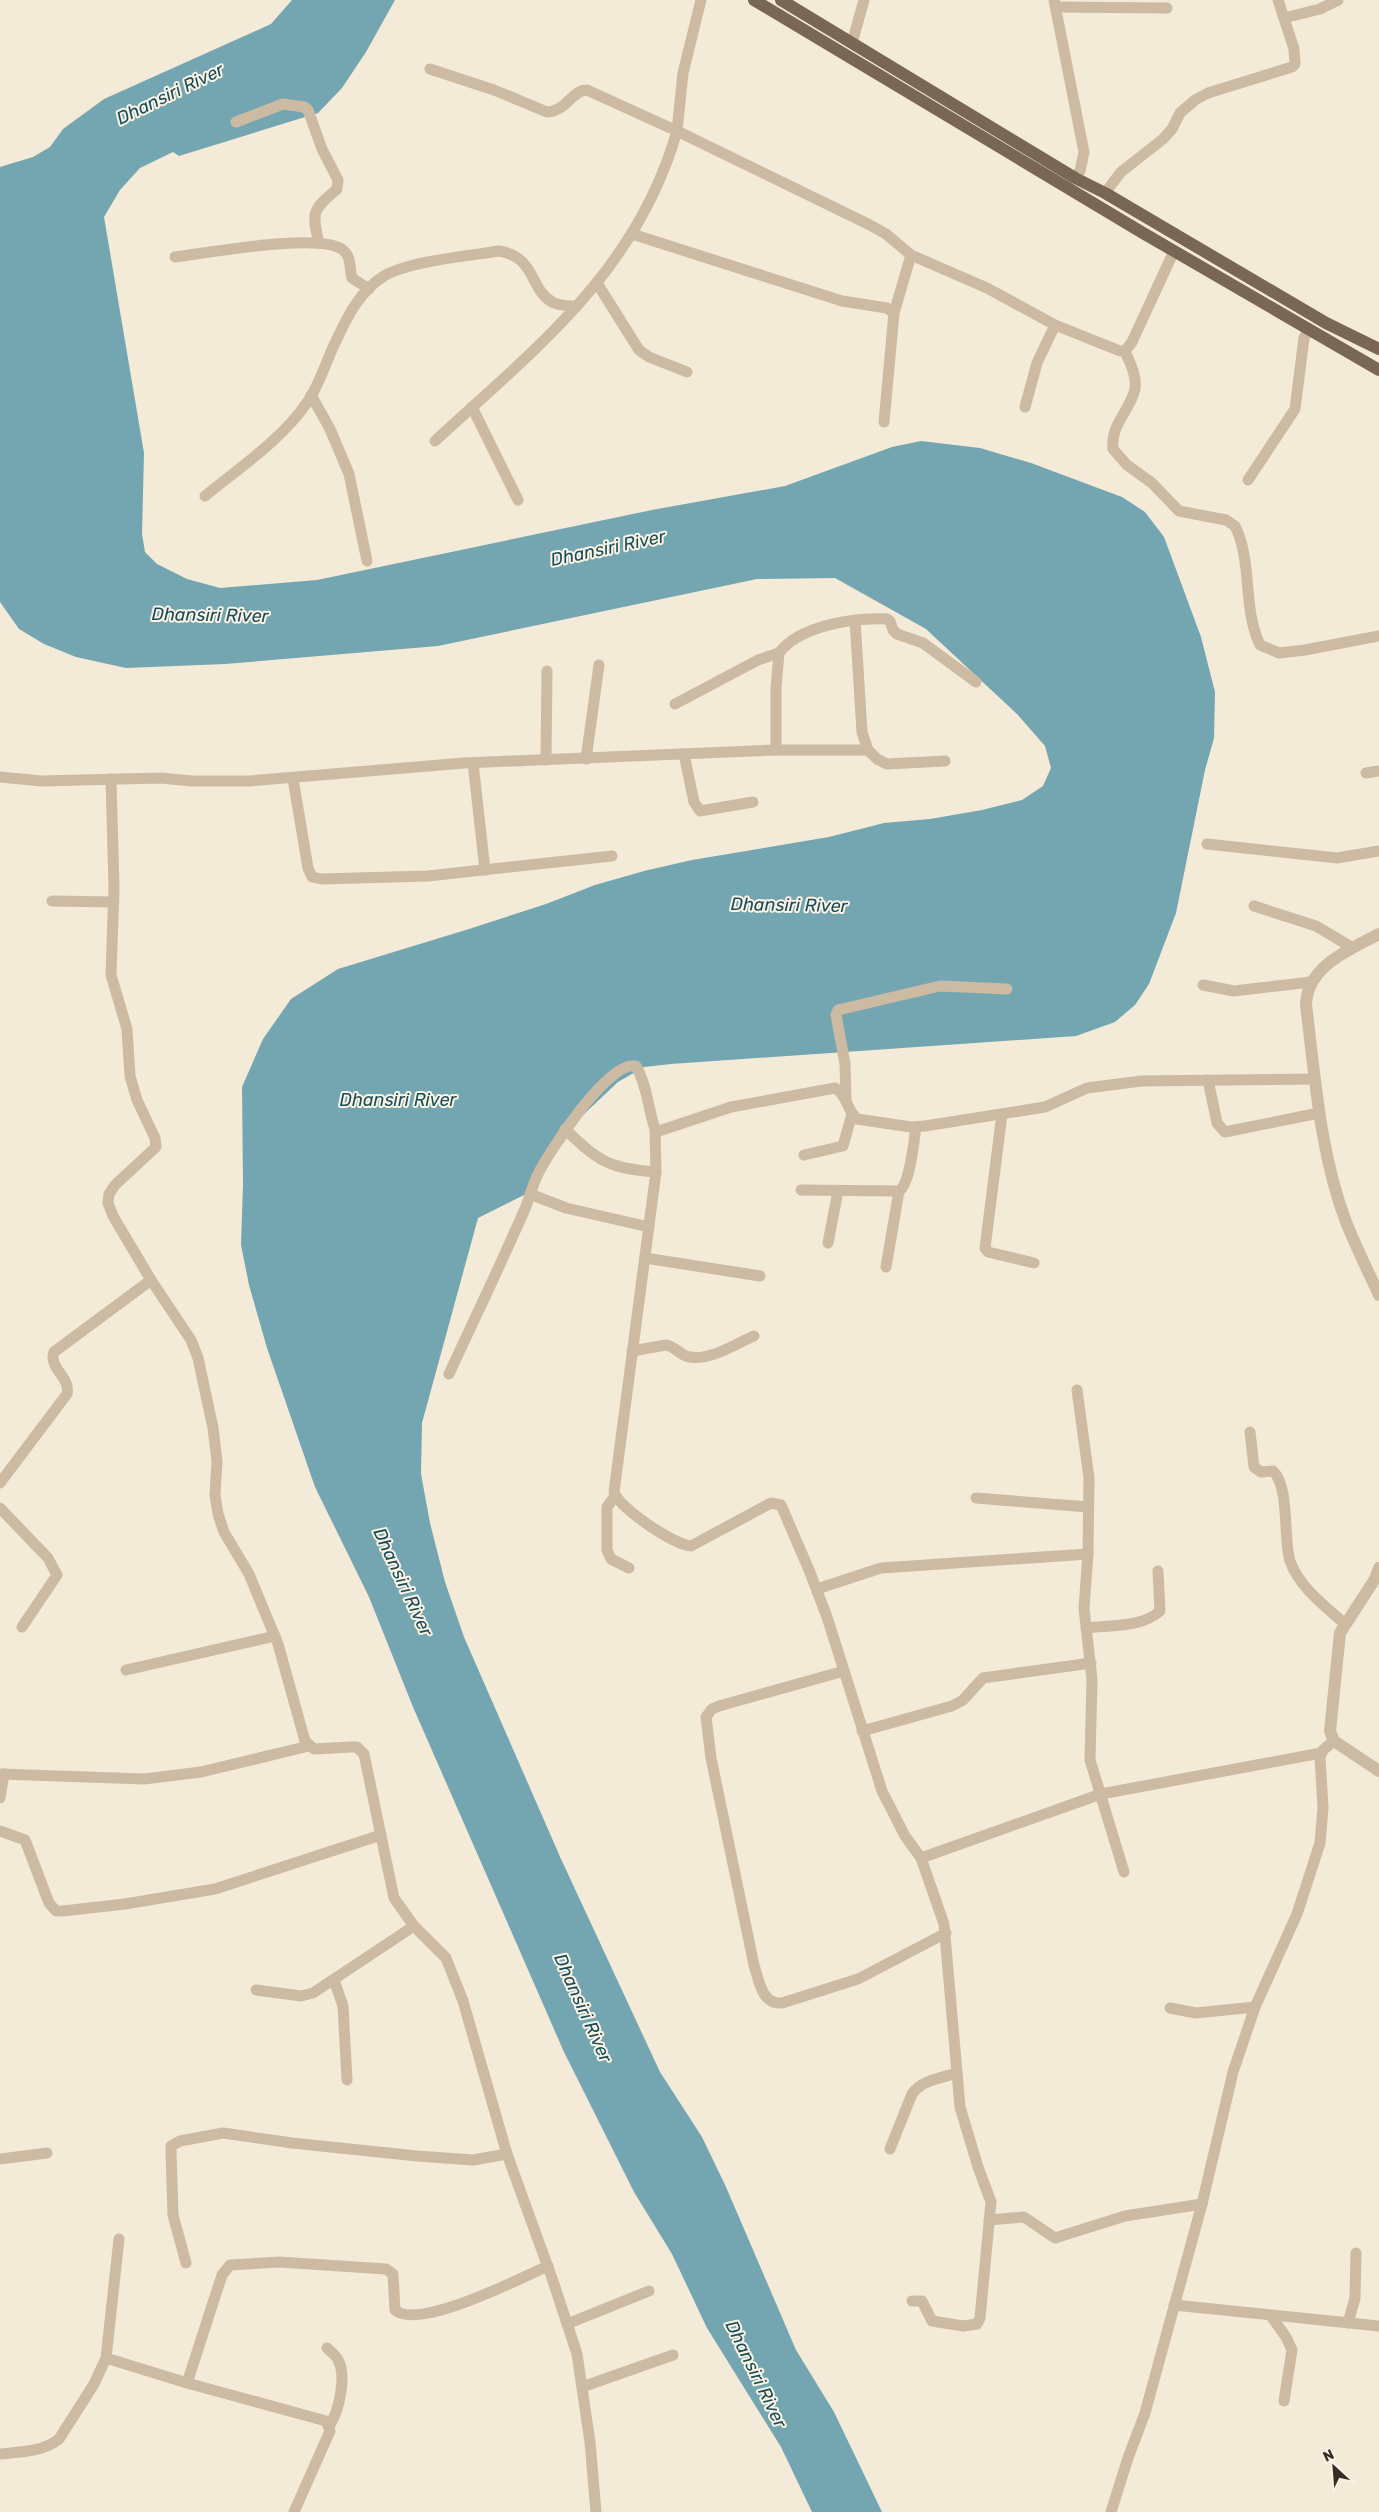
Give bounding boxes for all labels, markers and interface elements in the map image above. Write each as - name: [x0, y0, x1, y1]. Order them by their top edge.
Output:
- water label: Dhansiri River: [113, 58, 228, 129]
- water label: Dhansiri River: [549, 525, 669, 571]
- water label: Dhansiri River: [151, 603, 270, 627]
- water label: Dhansiri River: [730, 893, 849, 917]
- water label: Dhansiri River: [340, 1089, 458, 1111]
- water label: Dhansiri River: [368, 1524, 438, 1641]
- water label: Dhansiri River: [549, 1950, 617, 2067]
- water label: Dhansiri River: [721, 2317, 792, 2432]
- north arrow: [1309, 2442, 1359, 2492]
- text: N: [1320, 2446, 1337, 2466]

